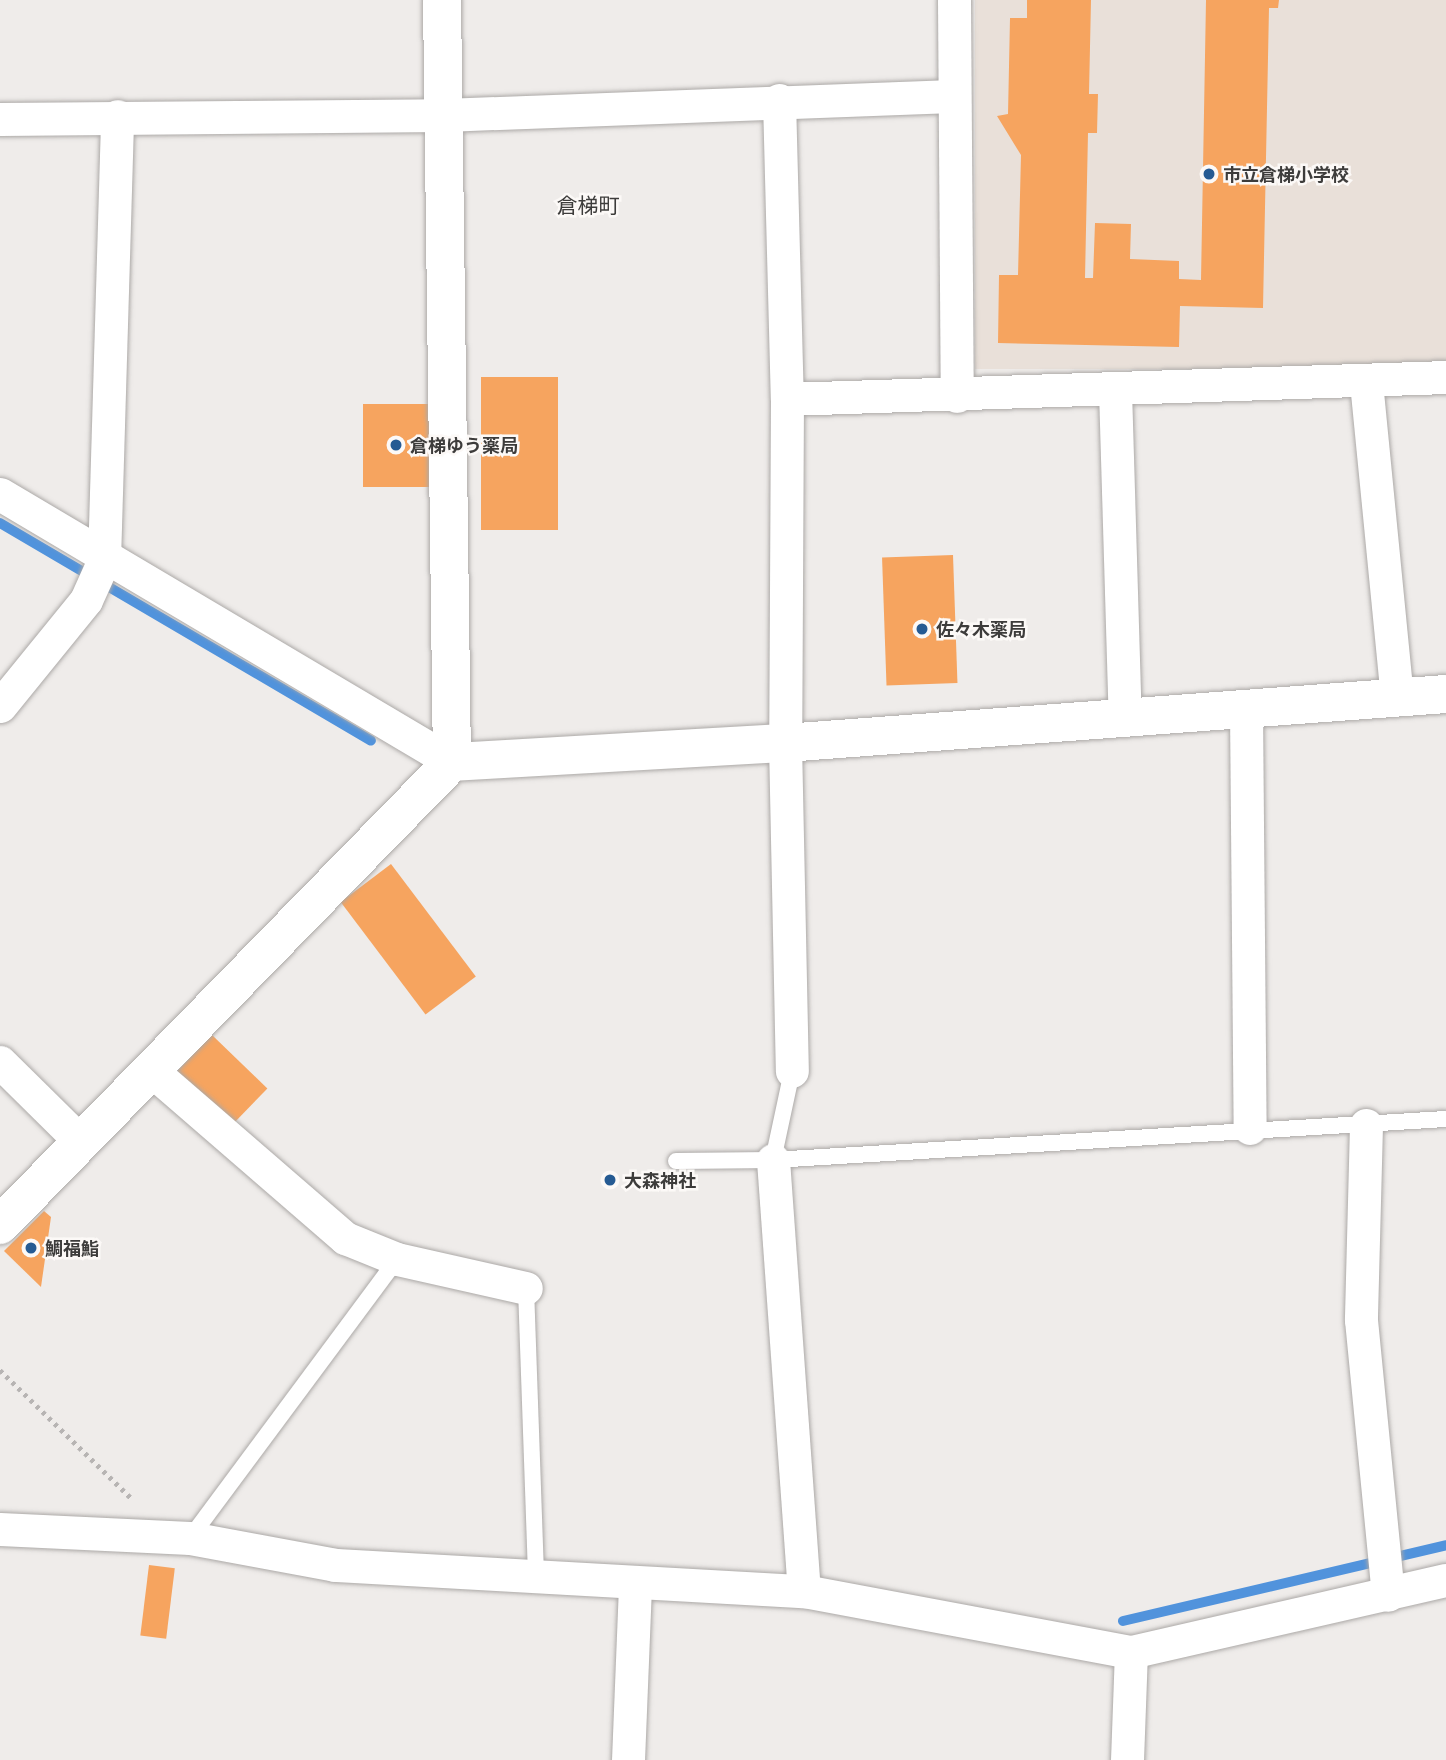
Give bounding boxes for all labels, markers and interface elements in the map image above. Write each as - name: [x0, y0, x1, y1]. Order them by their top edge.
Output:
- place label: 市立倉梯小学校: [1223, 163, 1349, 185]
- marker: 市立倉梯小学校: [1201, 166, 1217, 182]
- district label: 倉梯町: [557, 192, 619, 218]
- place label: 倉梯ゆう薬局: [410, 434, 518, 456]
- marker: 倉梯ゆう薬局: [388, 437, 404, 453]
- place label: 佐々木薬局: [936, 618, 1026, 640]
- marker: 佐々木薬局: [914, 621, 930, 637]
- place label: 大森神社: [624, 1169, 696, 1191]
- marker: 大森神社: [602, 1172, 618, 1188]
- place label: 鯛福鮨: [45, 1237, 99, 1259]
- marker: 鯛福鮨: [23, 1240, 39, 1256]

